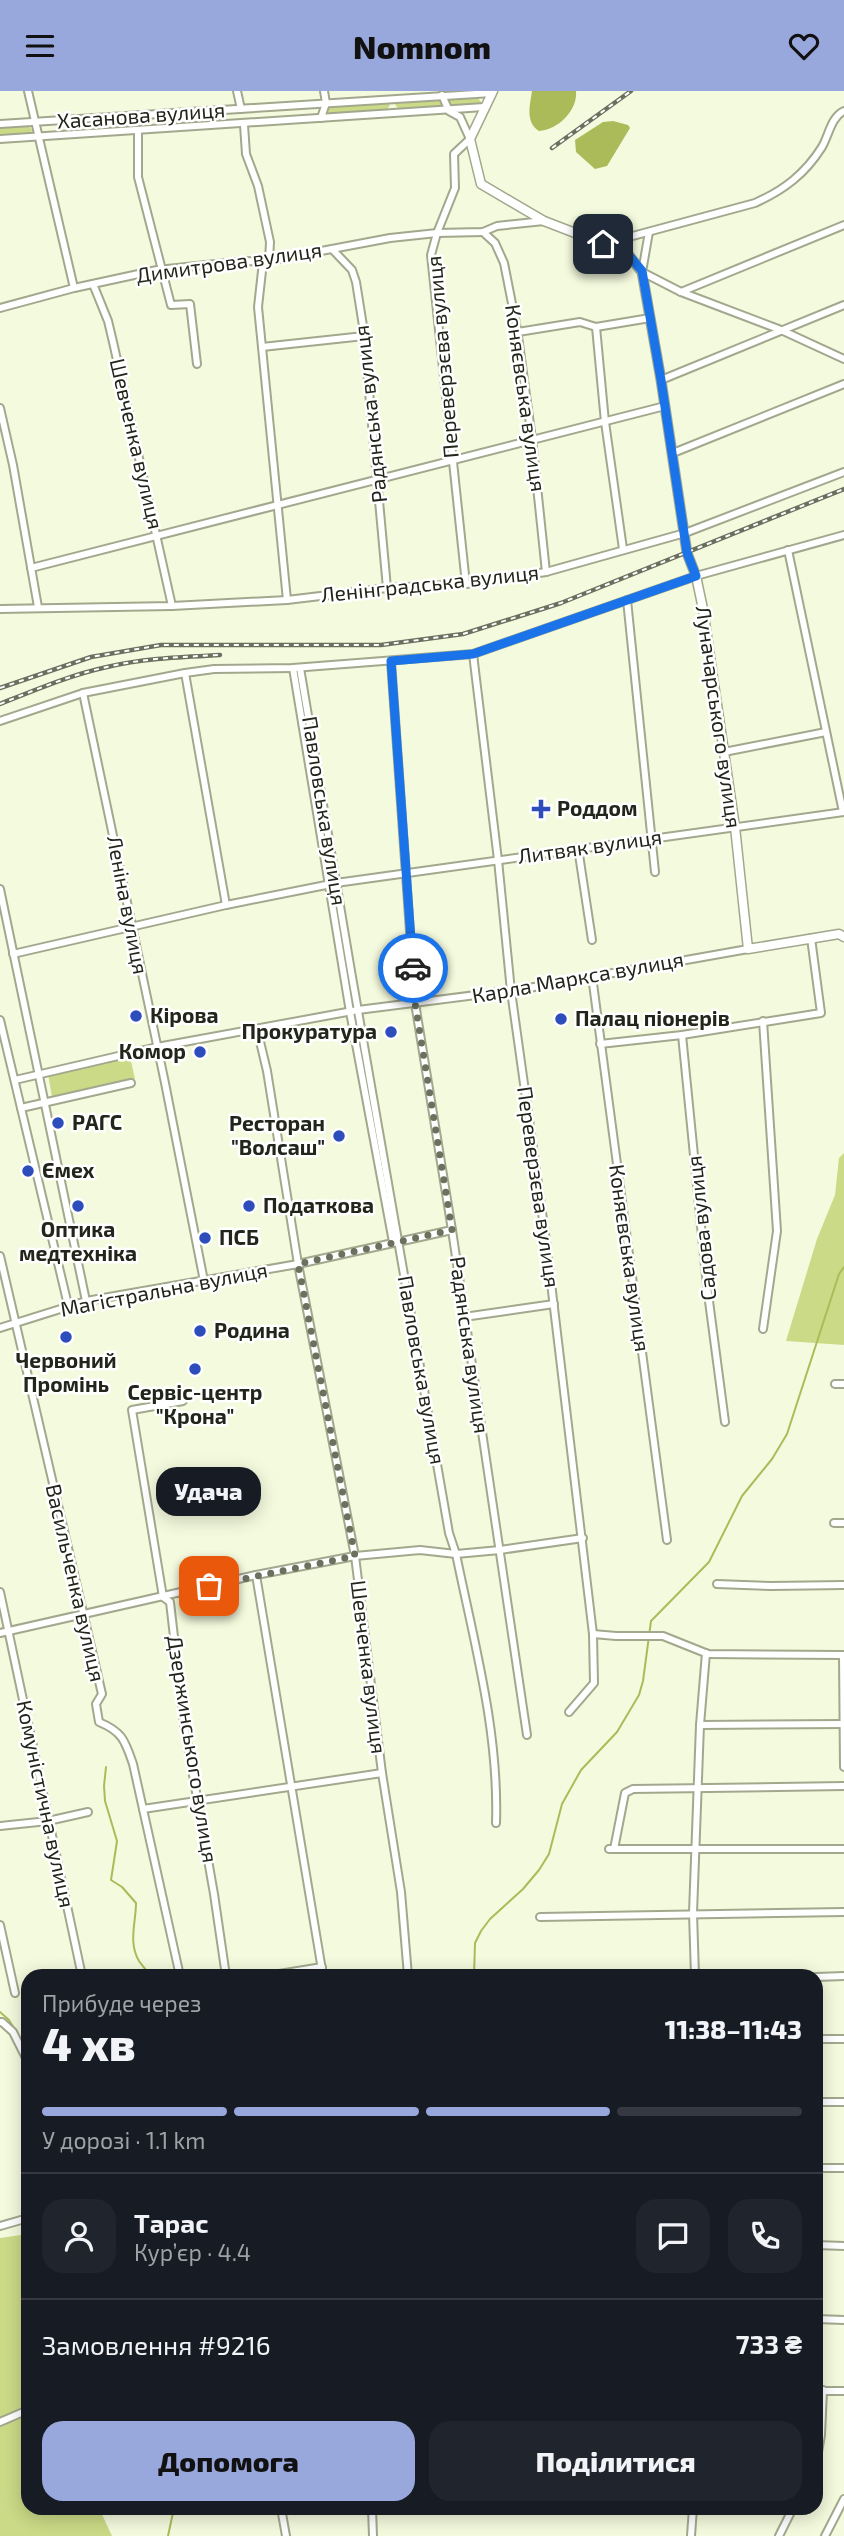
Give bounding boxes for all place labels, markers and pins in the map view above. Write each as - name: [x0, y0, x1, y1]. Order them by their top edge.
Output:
- pin: [573, 214, 633, 274]
- place label: Роддом: [557, 795, 637, 820]
- marker: Роддом: [531, 799, 551, 819]
- place label: Кірова: [150, 1002, 219, 1027]
- place label: Палац піонерів: [575, 1005, 730, 1030]
- marker: Кірова: [128, 1008, 144, 1024]
- marker: Палац піонерів: [553, 1011, 569, 1027]
- place label: Прокуратура: [241, 1018, 377, 1043]
- marker: Прокуратура: [383, 1024, 399, 1040]
- place label: Комор: [119, 1038, 186, 1063]
- marker: Комор: [192, 1044, 208, 1060]
- place label: РАГС: [72, 1109, 122, 1134]
- place label: Ресторан "Волсаш": [229, 1110, 325, 1159]
- marker: РАГС: [50, 1115, 66, 1131]
- marker: Ресторан "Волсаш": [331, 1128, 347, 1144]
- place label: Ємех: [42, 1157, 95, 1182]
- marker: Ємех: [20, 1163, 36, 1179]
- place label: Податкова: [263, 1192, 374, 1217]
- marker: Оптика медтехніка: [70, 1198, 86, 1214]
- marker: Податкова: [241, 1198, 257, 1214]
- place label: Оптика медтехніка: [19, 1216, 137, 1265]
- place label: ПСБ: [219, 1224, 259, 1249]
- marker: ПСБ: [197, 1230, 213, 1246]
- place label: Родина: [214, 1317, 290, 1342]
- marker: Родина: [192, 1323, 208, 1339]
- marker: Червоний Промінь: [58, 1329, 74, 1345]
- place label: Червоний Промінь: [15, 1347, 117, 1396]
- marker: Сервіс-центр "Крона": [187, 1361, 203, 1377]
- place label: Сервіс-центр "Крона": [127, 1379, 263, 1428]
- callout: Удача: [156, 1467, 262, 1516]
- pin: [179, 1556, 239, 1616]

